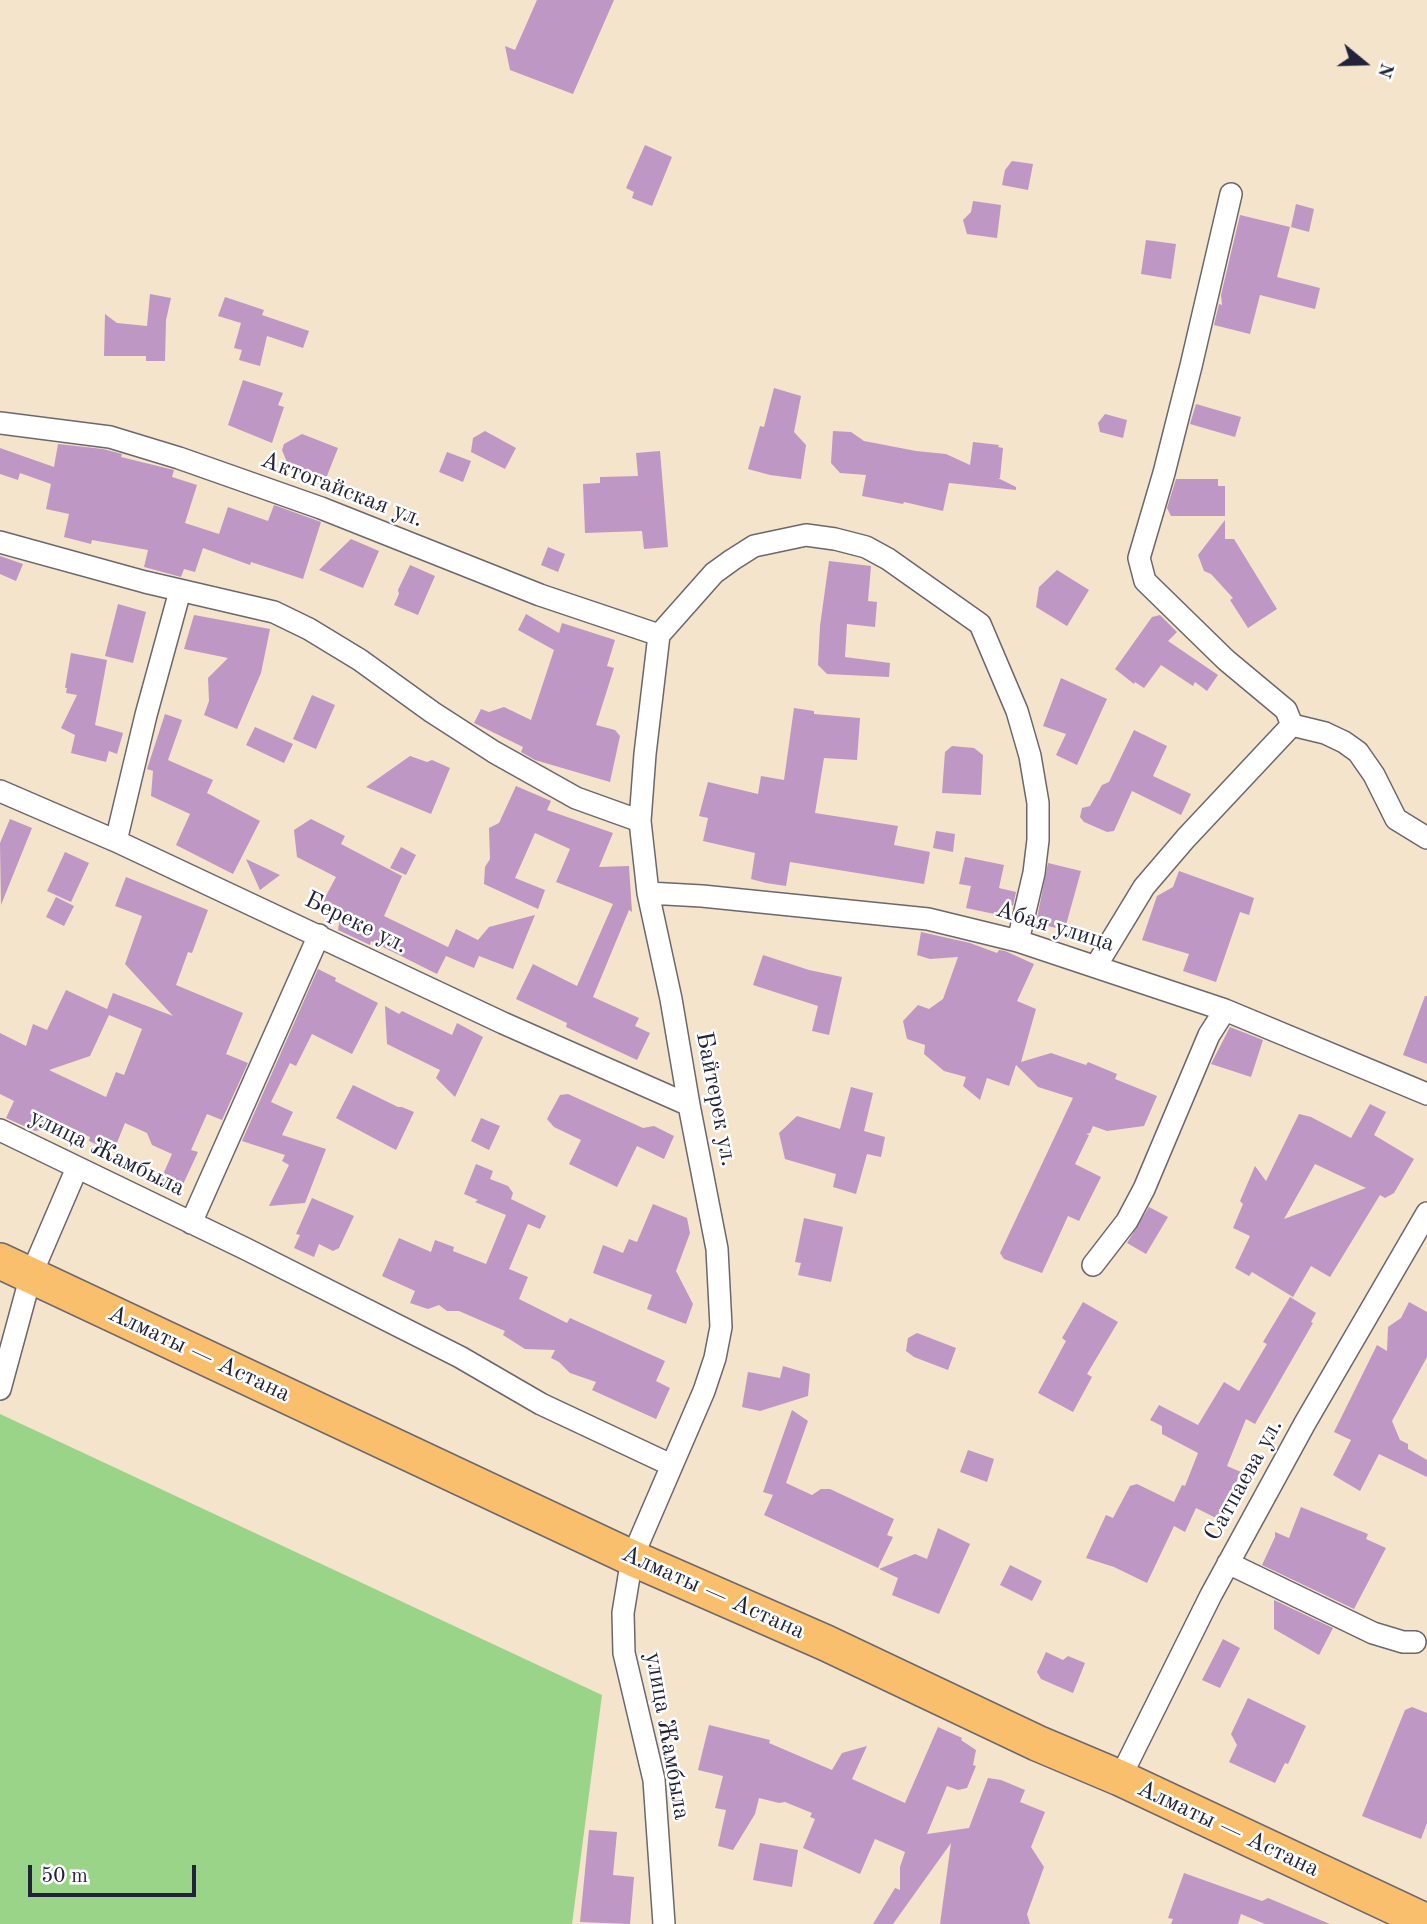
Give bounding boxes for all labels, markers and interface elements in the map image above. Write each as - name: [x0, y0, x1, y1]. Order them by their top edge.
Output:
- north arrow: [1329, 28, 1399, 98]
- text: N: [1373, 60, 1396, 80]
- street label: Актогайская ул.: [257, 446, 427, 534]
- street label: Береке ул.: [300, 886, 412, 960]
- street label: Абая улица: [992, 895, 1118, 959]
- street label: Байтерек ул.: [689, 1029, 743, 1169]
- street label: улица Жамбыла: [24, 1103, 190, 1203]
- street label: Алматы — Астана: [103, 1299, 295, 1409]
- street label: Сатпаева ул.: [1199, 1414, 1289, 1546]
- street label: Алматы — Астана: [617, 1540, 809, 1646]
- street label: улица Жамбыла: [638, 1650, 696, 1822]
- street label: Алматы — Астана: [1132, 1774, 1324, 1884]
- scale bar: [32, 1850, 200, 1894]
- text: 50 m: [41, 1866, 88, 1887]

